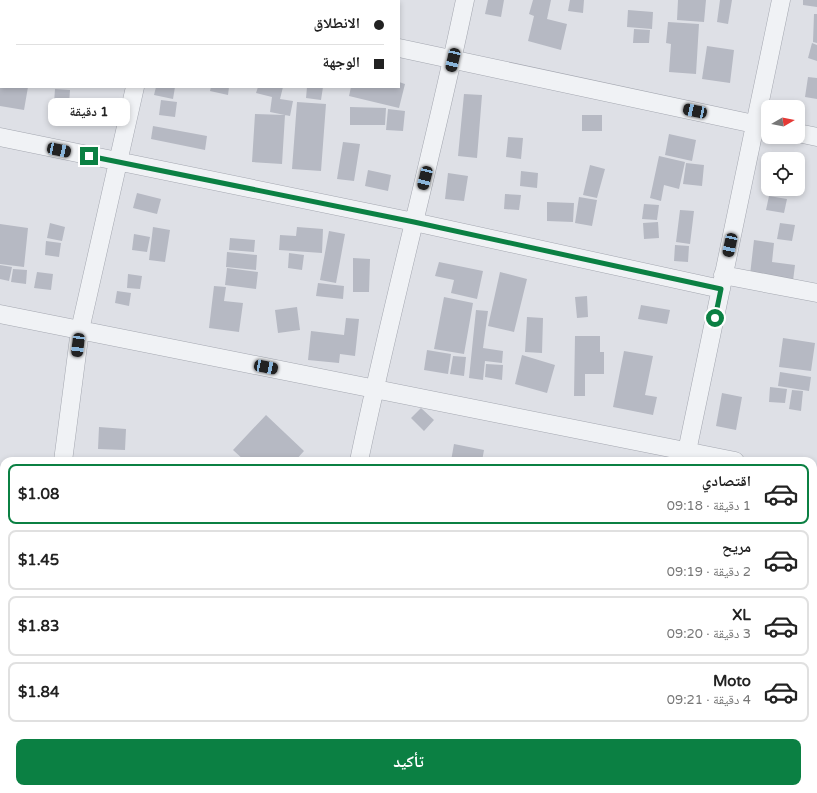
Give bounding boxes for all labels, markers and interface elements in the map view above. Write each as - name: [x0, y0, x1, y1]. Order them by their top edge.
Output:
- text: الانطلاق: [314, 14, 360, 32]
- car: [444, 47, 462, 73]
- text: الوجهة: [322, 53, 360, 71]
- callout: 1 دقيقة: [48, 98, 130, 126]
- north arrow: [761, 100, 805, 144]
- map controls: [761, 100, 805, 196]
- car: [682, 103, 708, 119]
- text: 1 دقيقة: [70, 104, 108, 120]
- car: [46, 142, 72, 158]
- route end: [80, 147, 98, 165]
- button: locate: [761, 152, 805, 196]
- car: [416, 165, 434, 191]
- car: [722, 232, 738, 258]
- route start: [706, 309, 724, 327]
- car: [71, 332, 85, 358]
- car: [253, 359, 279, 375]
- text: اقتصادي: [702, 472, 751, 490]
- icon: car: [763, 476, 799, 512]
- text: $1.08: [18, 485, 59, 503]
- text: 1 دقيقة · 09:18: [667, 498, 751, 514]
- text: مريح: [722, 538, 751, 556]
- icon: car: [763, 542, 799, 578]
- text: $1.45: [18, 551, 59, 569]
- text: 2 دقيقة · 09:19: [667, 564, 751, 580]
- text: XL: [732, 606, 751, 624]
- icon: car: [763, 608, 799, 644]
- text: $1.83: [18, 617, 59, 635]
- text: 3 دقيقة · 09:20: [667, 626, 751, 642]
- text: Moto: [713, 672, 751, 690]
- icon: car: [763, 674, 799, 710]
- text: $1.84: [18, 683, 59, 701]
- text: 4 دقيقة · 09:21: [667, 692, 751, 708]
- button: تأكيد: [16, 739, 801, 785]

